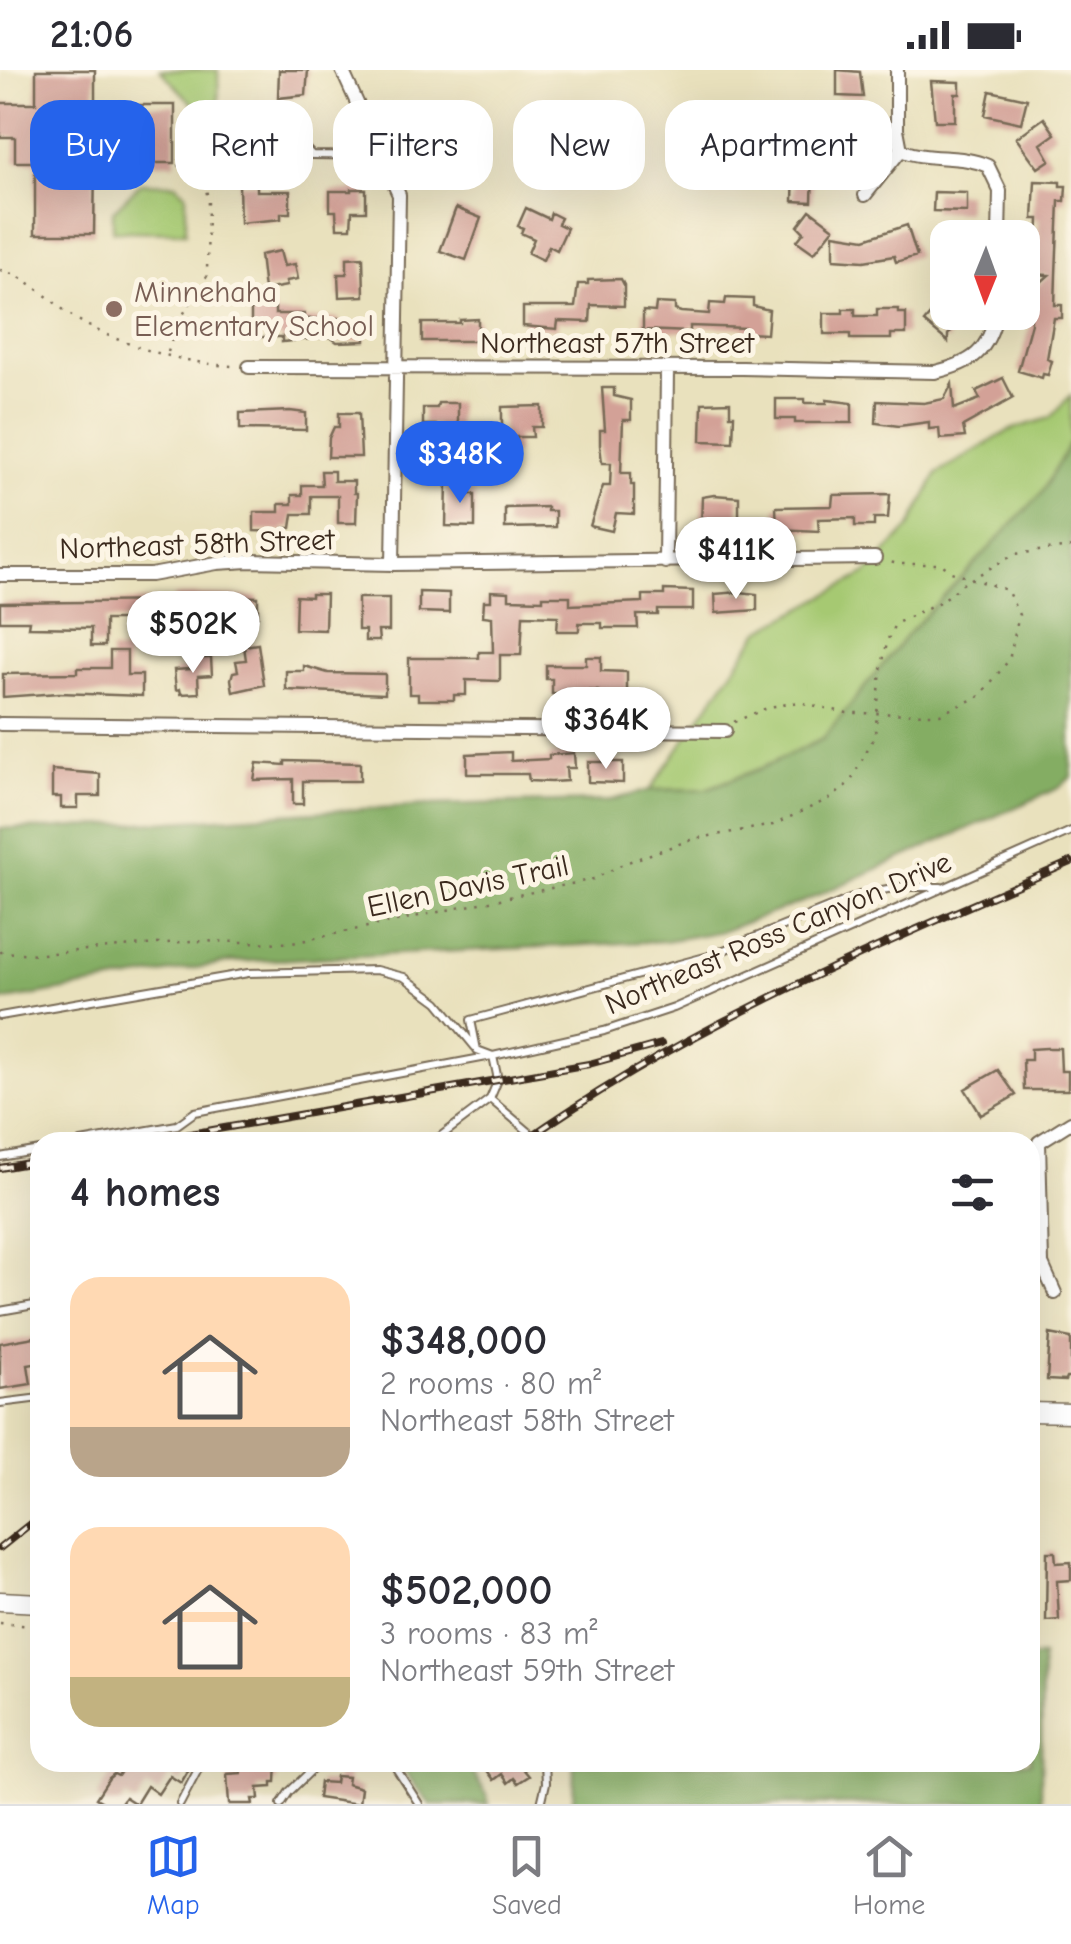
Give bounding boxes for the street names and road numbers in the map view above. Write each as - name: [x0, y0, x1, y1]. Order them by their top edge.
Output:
- street label: Northeast 57th Street: [480, 326, 755, 361]
- street label: Northeast 58th Street: [59, 522, 337, 567]
- street label: Northeast Ross Canyon Drive: [600, 845, 956, 1022]
- street label: Ellen Davis Trail: [364, 848, 572, 925]

